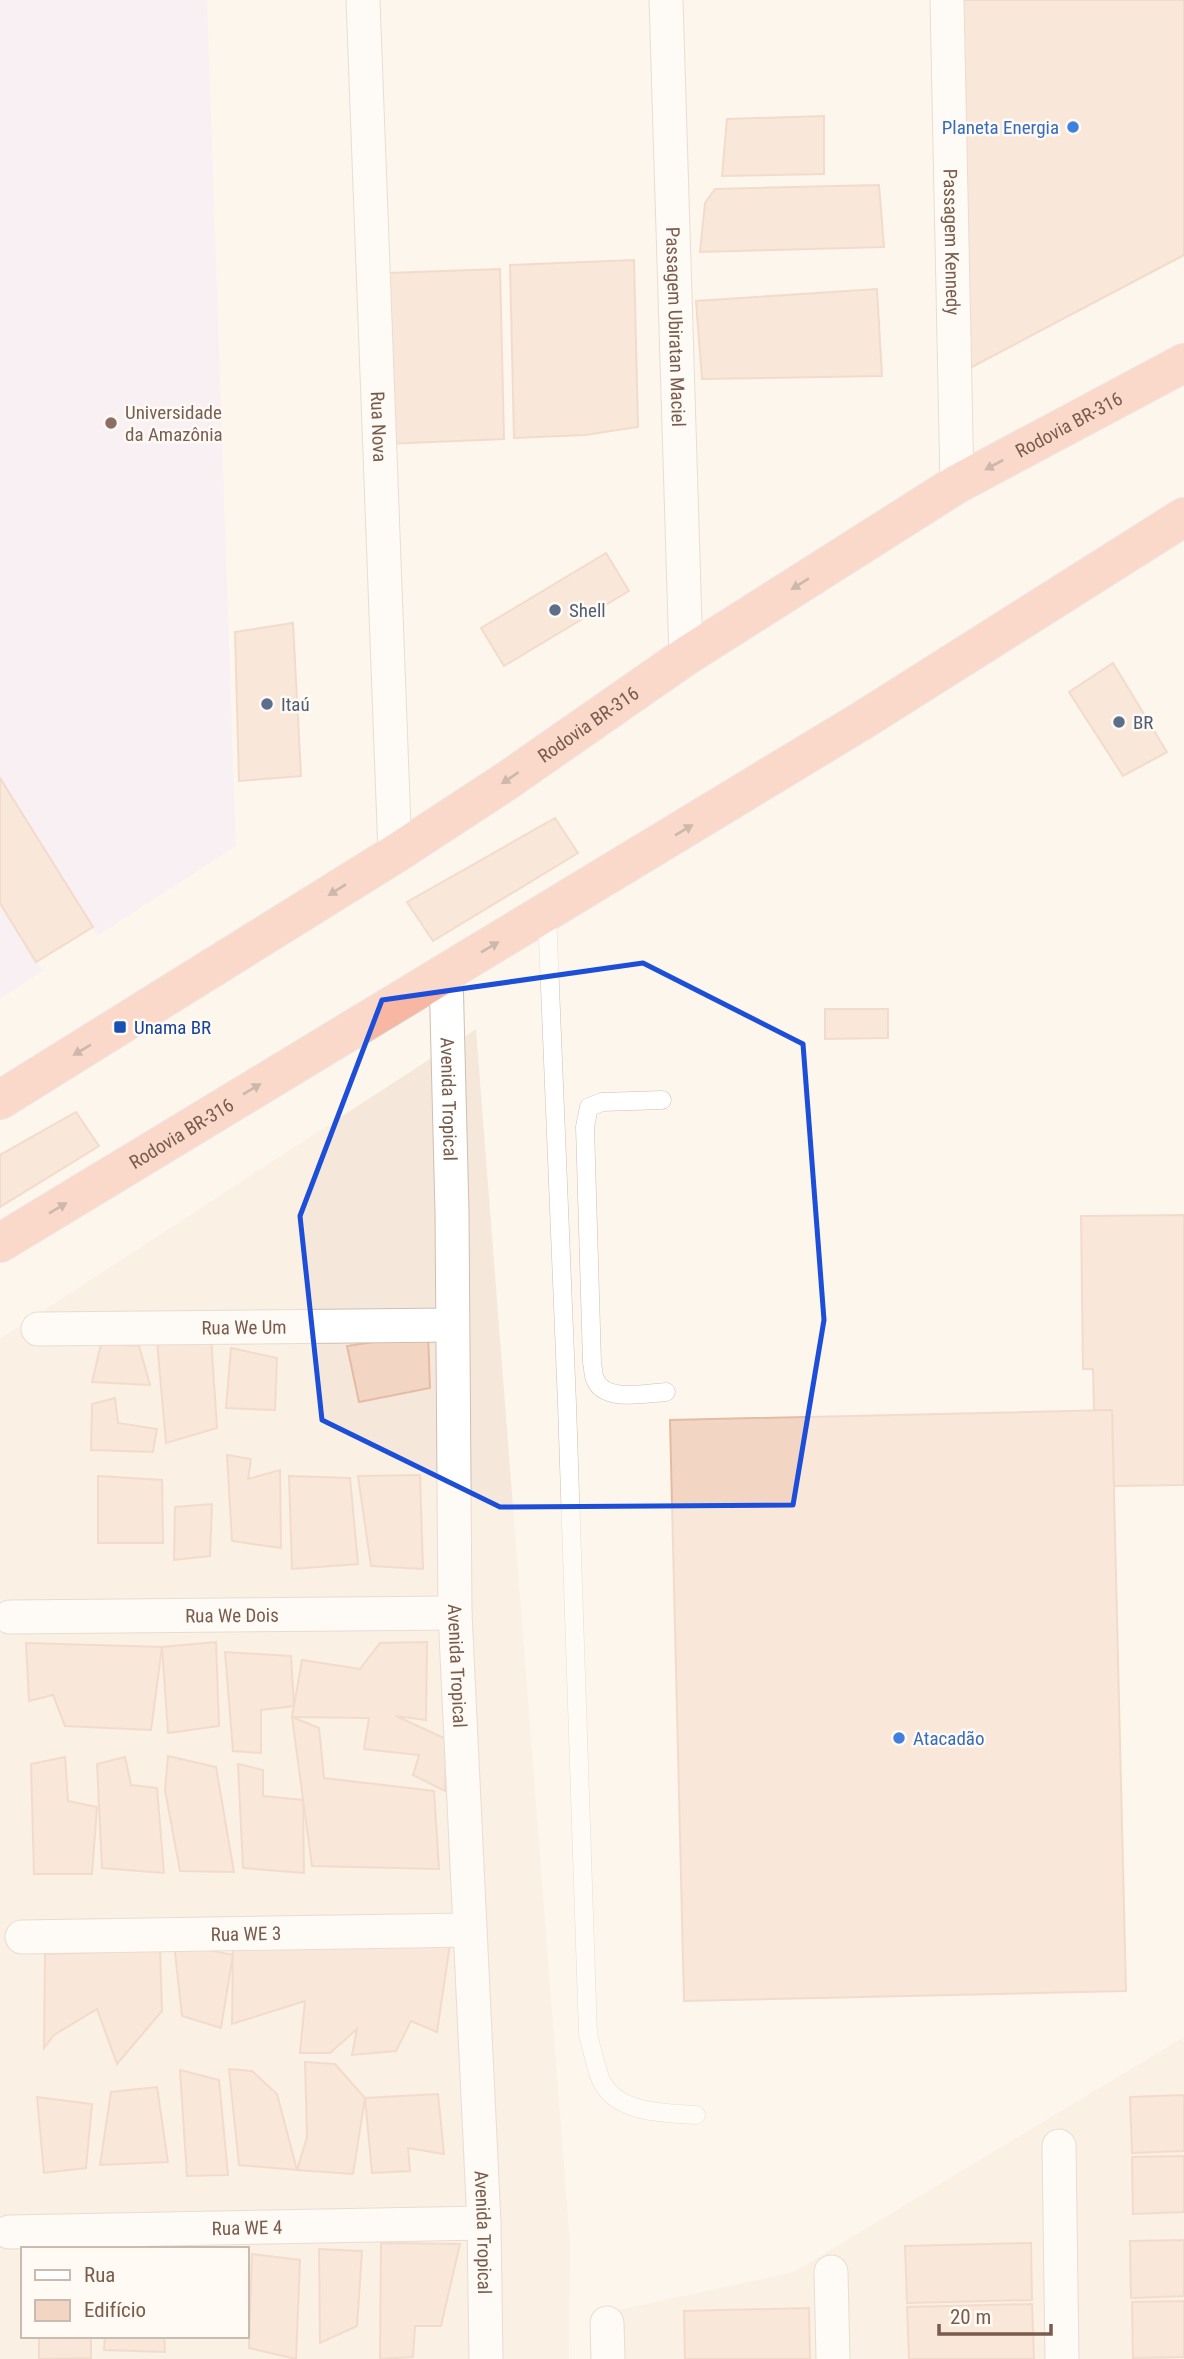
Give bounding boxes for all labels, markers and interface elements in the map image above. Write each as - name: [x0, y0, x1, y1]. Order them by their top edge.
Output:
- place label: Planeta Energia: [942, 116, 1059, 139]
- marker: Planeta Energia: [1065, 119, 1081, 135]
- street label: Passagem Kennedy: [939, 168, 965, 316]
- street label: Passagem Ubiratan Maciel: [661, 226, 691, 427]
- street label: Rodovia BR-316: [1011, 387, 1126, 462]
- street label: Rua Nova: [366, 391, 392, 463]
- place label: Universidade da Amazônia: [125, 401, 223, 446]
- marker: Universidade da Amazônia: [103, 415, 119, 431]
- one-way arrow: [984, 459, 1004, 470]
- one-way arrow: [791, 577, 810, 590]
- place label: Shell: [569, 599, 606, 622]
- marker: Shell: [547, 602, 563, 618]
- street label: Rodovia BR-316: [533, 681, 643, 767]
- place label: Itaú: [281, 693, 310, 716]
- marker: Itaú: [259, 696, 275, 712]
- place label: BR: [1133, 711, 1153, 734]
- marker: BR: [1111, 714, 1127, 730]
- one-way arrow: [500, 772, 520, 785]
- one-way arrow: [675, 823, 694, 836]
- one-way arrow: [327, 884, 346, 897]
- one-way arrow: [480, 941, 499, 953]
- place label: Unama BR: [134, 1016, 211, 1039]
- marker: Unama BR: [112, 1019, 128, 1035]
- street label: Avenida Tropical: [436, 1037, 462, 1161]
- one-way arrow: [72, 1044, 91, 1056]
- one-way arrow: [243, 1083, 262, 1096]
- street label: Rodovia BR-316: [125, 1093, 238, 1173]
- one-way arrow: [49, 1201, 68, 1214]
- street label: Rua We Um: [201, 1315, 287, 1339]
- street label: Rua We Dois: [185, 1603, 279, 1627]
- street label: Avenida Tropical: [443, 1604, 472, 1728]
- place label: Atacadão: [913, 1727, 984, 1750]
- marker: Atacadão: [891, 1730, 907, 1746]
- street label: Rua WE 3: [211, 1921, 281, 1946]
- street label: Avenida Tropical: [470, 2170, 497, 2294]
- street label: Rua WE 4: [212, 2215, 282, 2240]
- legend: [21, 2247, 248, 2338]
- text: Rua: [84, 2263, 115, 2287]
- scale bar: [939, 2292, 1051, 2336]
- text: Edifício: [84, 2298, 146, 2322]
- text: 20 m: [950, 2305, 991, 2329]

